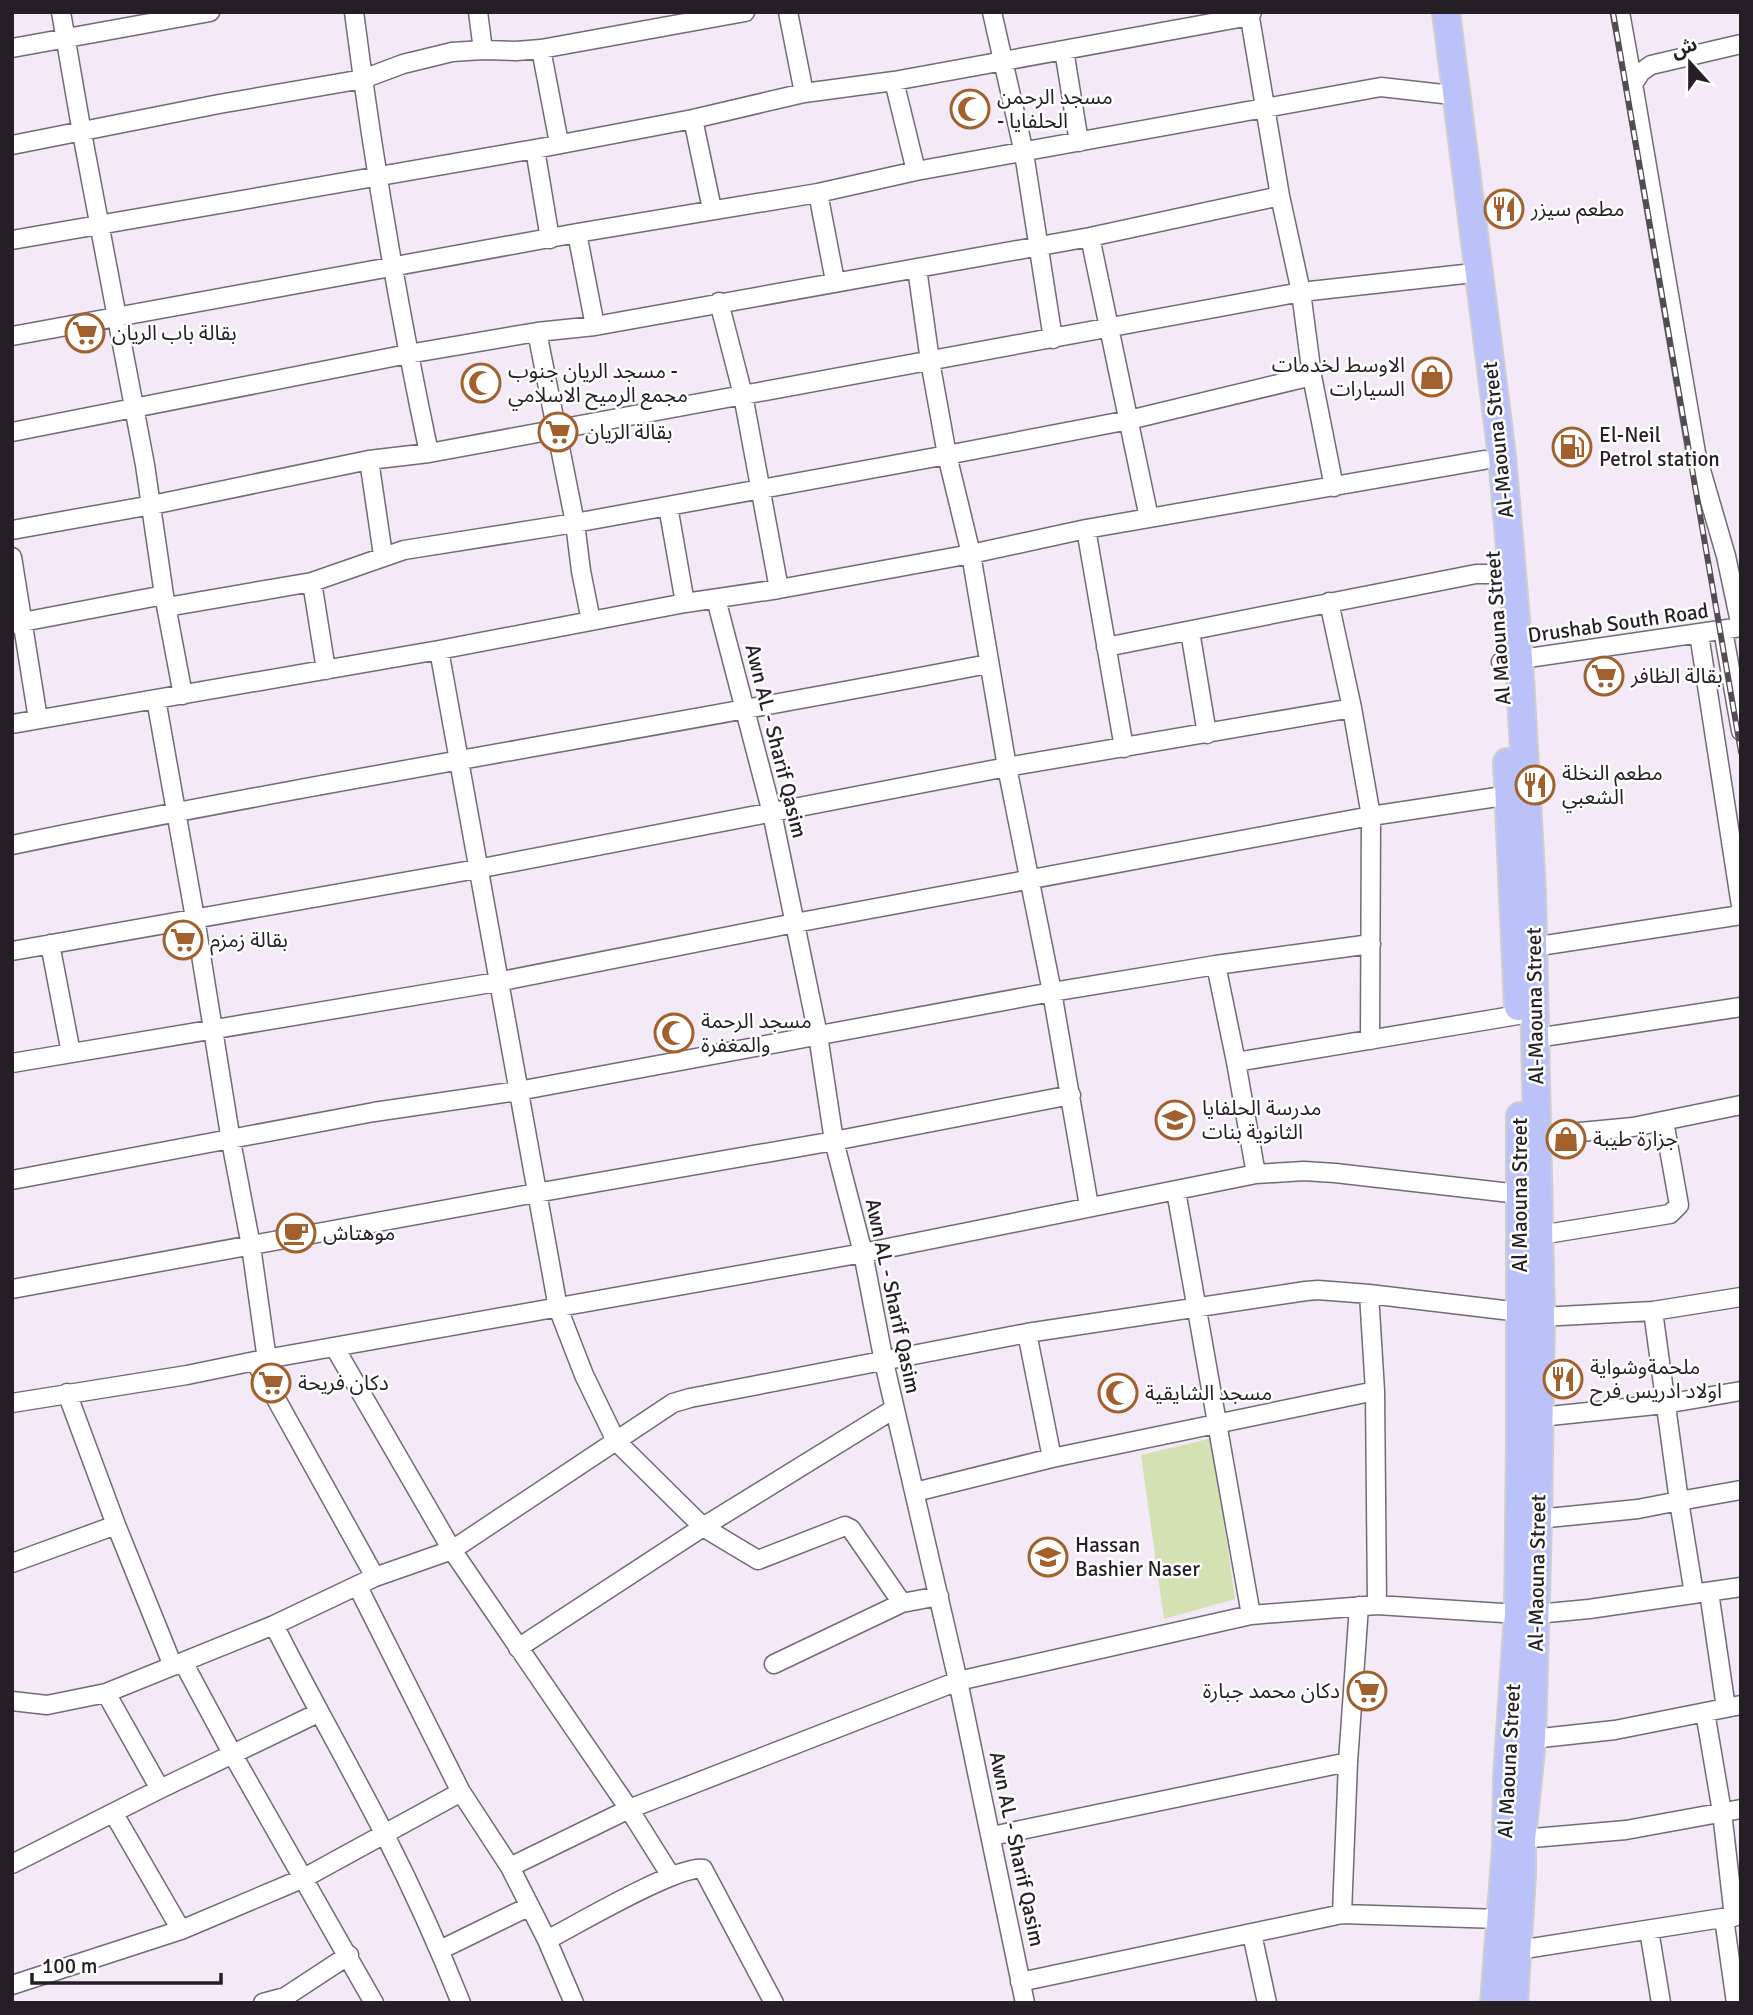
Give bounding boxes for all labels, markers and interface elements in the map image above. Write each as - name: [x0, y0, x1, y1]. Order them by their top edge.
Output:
- north arrow: [1655, 28, 1725, 98]
- text: ش: [1668, 32, 1701, 64]
- place label: مسجد الرحمن - الحلفايا: [997, 84, 1113, 134]
- mosque icon: مسجد الرحمن - الحلفايا: [949, 88, 991, 130]
- restaurant icon: مطعم سيزر: [1483, 188, 1525, 230]
- place label: مطعم سيزر: [1530, 196, 1625, 224]
- supermarket icon: بقالة باب الريان: [64, 312, 106, 354]
- place label: بقالة باب الريان: [112, 320, 237, 346]
- place label: الاوسط لخدمات السيارات: [1272, 352, 1405, 402]
- shop icon: الاوسط لخدمات السيارات: [1411, 356, 1453, 398]
- place label: مسجد الريان جنوب - مجمع الرميح الاسلامي: [508, 358, 688, 411]
- street label: Al-Maouna Street: [1477, 360, 1519, 520]
- mosque icon: مسجد الريان جنوب - مجمع الرميح الاسلامي: [460, 362, 502, 404]
- supermarket icon: بقالة الريان: [537, 411, 579, 453]
- place label: بقالة الريان: [585, 419, 672, 445]
- place label: El-Neil Petrol station: [1599, 422, 1720, 472]
- fuel station icon: El-Neil Petrol station: [1551, 426, 1593, 468]
- street label: Al Maouna Street: [1480, 550, 1516, 706]
- street label: Drushab South Road: [1526, 597, 1710, 649]
- street label: Awn AL - Sharif Qasim: [739, 641, 813, 841]
- supermarket icon: بقالة الظافر: [1583, 655, 1625, 697]
- place label: بقالة الظافر: [1630, 663, 1723, 689]
- place label: مطعم النخلة الشعبي: [1562, 760, 1663, 813]
- restaurant icon: مطعم النخلة الشعبي: [1514, 764, 1556, 806]
- supermarket icon: بقالة زمزم: [162, 919, 204, 961]
- place label: بقالة زمزم: [210, 927, 288, 956]
- street label: Al-Maouna Street: [1521, 927, 1549, 1085]
- place label: مسجد الرحمة والمغفرة: [701, 1008, 812, 1058]
- mosque icon: مسجد الرحمة والمغفرة: [653, 1012, 695, 1054]
- place label: مدرسة الحلفايا الثانوية بنات: [1202, 1095, 1322, 1145]
- school or university icon: مدرسة الحلفايا الثانوية بنات: [1154, 1099, 1196, 1141]
- street label: Al Maouna Street: [1507, 1118, 1533, 1272]
- shop icon: جزارة طيبة: [1545, 1118, 1587, 1160]
- place label: جزارة طيبة: [1593, 1126, 1678, 1152]
- street label: Awn AL - Sharif Qasim: [860, 1196, 926, 1396]
- cafe icon: موهتاش: [275, 1212, 317, 1254]
- place label: موهتاش: [323, 1220, 395, 1246]
- place label: ملحمةوشواية اولاد ادريس فرح: [1590, 1354, 1722, 1406]
- restaurant icon: ملحمةوشواية اولاد ادريس فرح: [1542, 1358, 1584, 1400]
- supermarket icon: دكان فريحة: [250, 1362, 292, 1404]
- place label: دكان فريحة: [298, 1370, 389, 1396]
- mosque icon: مسجد الشايقية: [1097, 1372, 1139, 1414]
- place label: مسجد الشايقية: [1145, 1380, 1272, 1406]
- street label: Al-Maouna Street: [1523, 1494, 1551, 1652]
- place label: Hassan Bashier Naser: [1075, 1532, 1200, 1582]
- school or university icon: Hassan Bashier Naser: [1027, 1536, 1069, 1578]
- supermarket icon: دكان محمد جبارة: [1346, 1670, 1388, 1712]
- place label: دكان محمد جبارة: [1203, 1678, 1340, 1704]
- street label: Al Maouna Street: [1492, 1683, 1526, 1839]
- street label: Awn AL - Sharif Qasim: [984, 1749, 1050, 1949]
- scale bar: [32, 1941, 220, 1985]
- text: 100 m: [42, 1953, 97, 1979]

